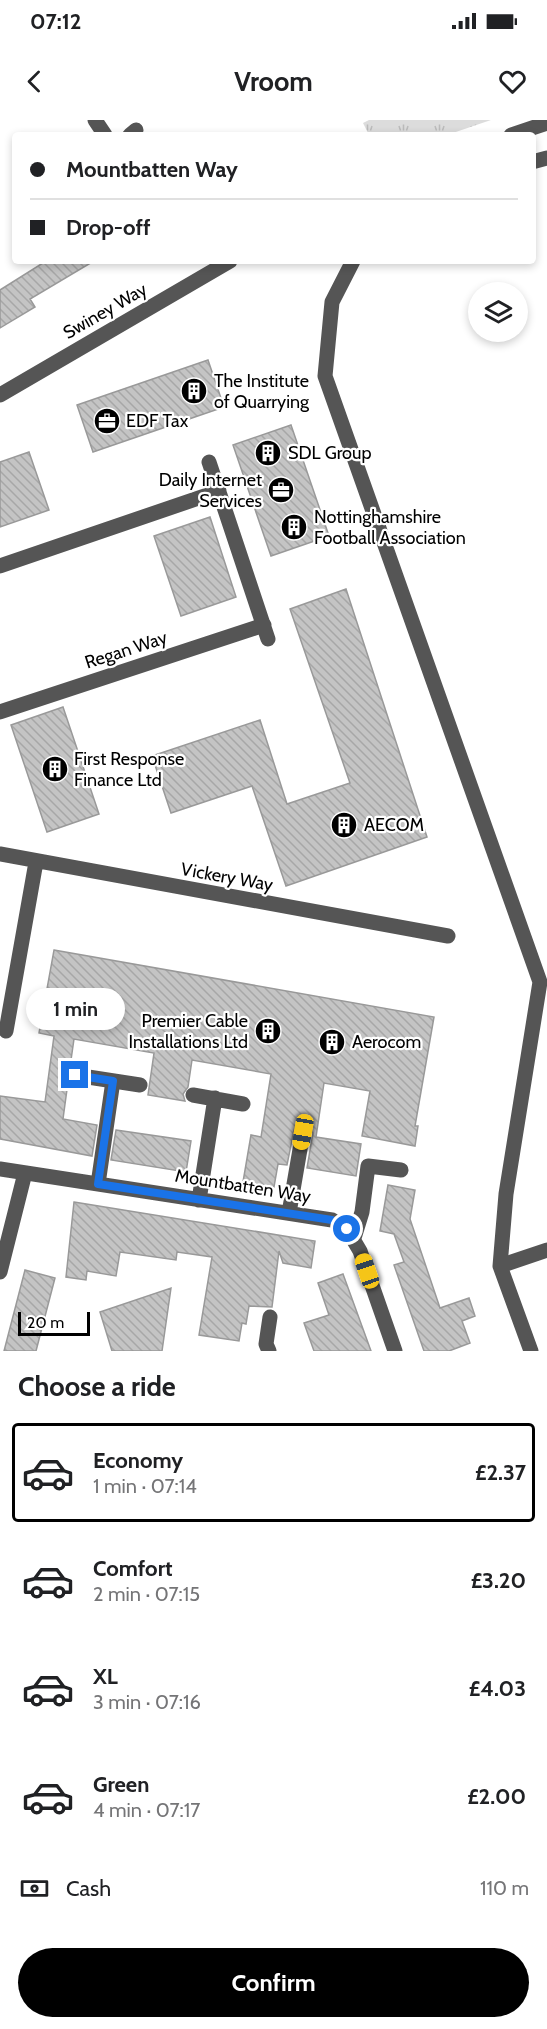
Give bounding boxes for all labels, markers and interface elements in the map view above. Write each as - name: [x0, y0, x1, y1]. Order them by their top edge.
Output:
- text: 07:12: [30, 8, 81, 35]
- icon: back: [18, 65, 51, 98]
- text: Vroom: [234, 65, 313, 98]
- icon: heart: [496, 65, 529, 98]
- text: Mountbatten Way: [66, 156, 238, 183]
- text: Drop-off: [66, 214, 150, 241]
- street label: Swiney Way: [59, 278, 151, 344]
- map controls: [468, 282, 528, 342]
- button: layers: [468, 282, 528, 342]
- place label: The Institute of Quarrying: [214, 370, 310, 413]
- building icon: The Institute of Quarrying: [179, 376, 209, 406]
- office icon: EDF Tax: [92, 406, 122, 436]
- place label: EDF Tax: [126, 410, 189, 432]
- building icon: SDL Group: [253, 438, 283, 468]
- place label: SDL Group: [288, 442, 371, 464]
- place label: Daily Internet Services: [159, 469, 262, 512]
- office icon: Daily Internet Services: [266, 475, 296, 505]
- place label: Nottinghamshire Football Association: [314, 506, 466, 549]
- building icon: Nottinghamshire Football Association: [279, 512, 309, 542]
- street label: Regan Way: [82, 626, 170, 674]
- place label: First Response Finance Ltd: [74, 748, 184, 791]
- building icon: First Response Finance Ltd: [40, 754, 70, 784]
- building icon: AECOM: [329, 810, 359, 840]
- place label: AECOM: [364, 814, 424, 836]
- street label: Vickery Way: [179, 858, 275, 896]
- callout: 1 min: [26, 988, 124, 1030]
- text: 1 min: [53, 997, 98, 1021]
- place label: Premier Cable Installations Ltd: [128, 1010, 248, 1053]
- building icon: Premier Cable Installations Ltd: [253, 1016, 283, 1046]
- building icon: Aerocom: [317, 1027, 347, 1057]
- place label: Aerocom: [352, 1031, 421, 1053]
- route end: [61, 1061, 88, 1088]
- car: [291, 1113, 315, 1151]
- street label: Mountbatten Way: [174, 1164, 312, 1208]
- route start: [333, 1215, 360, 1242]
- car: [353, 1251, 381, 1291]
- scale bar: [18, 1309, 90, 1336]
- text: 20 m: [27, 1313, 64, 1332]
- text: Choose a ride: [18, 1370, 176, 1403]
- icon: car: [21, 1446, 75, 1500]
- text: Economy: [93, 1447, 183, 1474]
- text: £2.37: [475, 1459, 526, 1486]
- text: 1 min · 07:14: [93, 1474, 197, 1498]
- icon: car: [21, 1554, 75, 1608]
- text: Comfort: [93, 1555, 172, 1582]
- text: £3.20: [471, 1567, 526, 1594]
- text: 2 min · 07:15: [93, 1582, 200, 1606]
- icon: car: [21, 1662, 75, 1716]
- text: XL: [93, 1663, 118, 1690]
- text: £4.03: [469, 1675, 526, 1702]
- text: 3 min · 07:16: [93, 1690, 201, 1714]
- icon: car: [21, 1770, 75, 1824]
- text: Green: [93, 1771, 149, 1798]
- text: £2.00: [467, 1783, 526, 1810]
- text: 4 min · 07:17: [93, 1798, 200, 1822]
- icon: cash: [18, 1872, 51, 1905]
- text: Cash: [66, 1875, 111, 1902]
- text: 110 m: [480, 1876, 529, 1900]
- button: Confirm: [18, 1948, 529, 2017]

